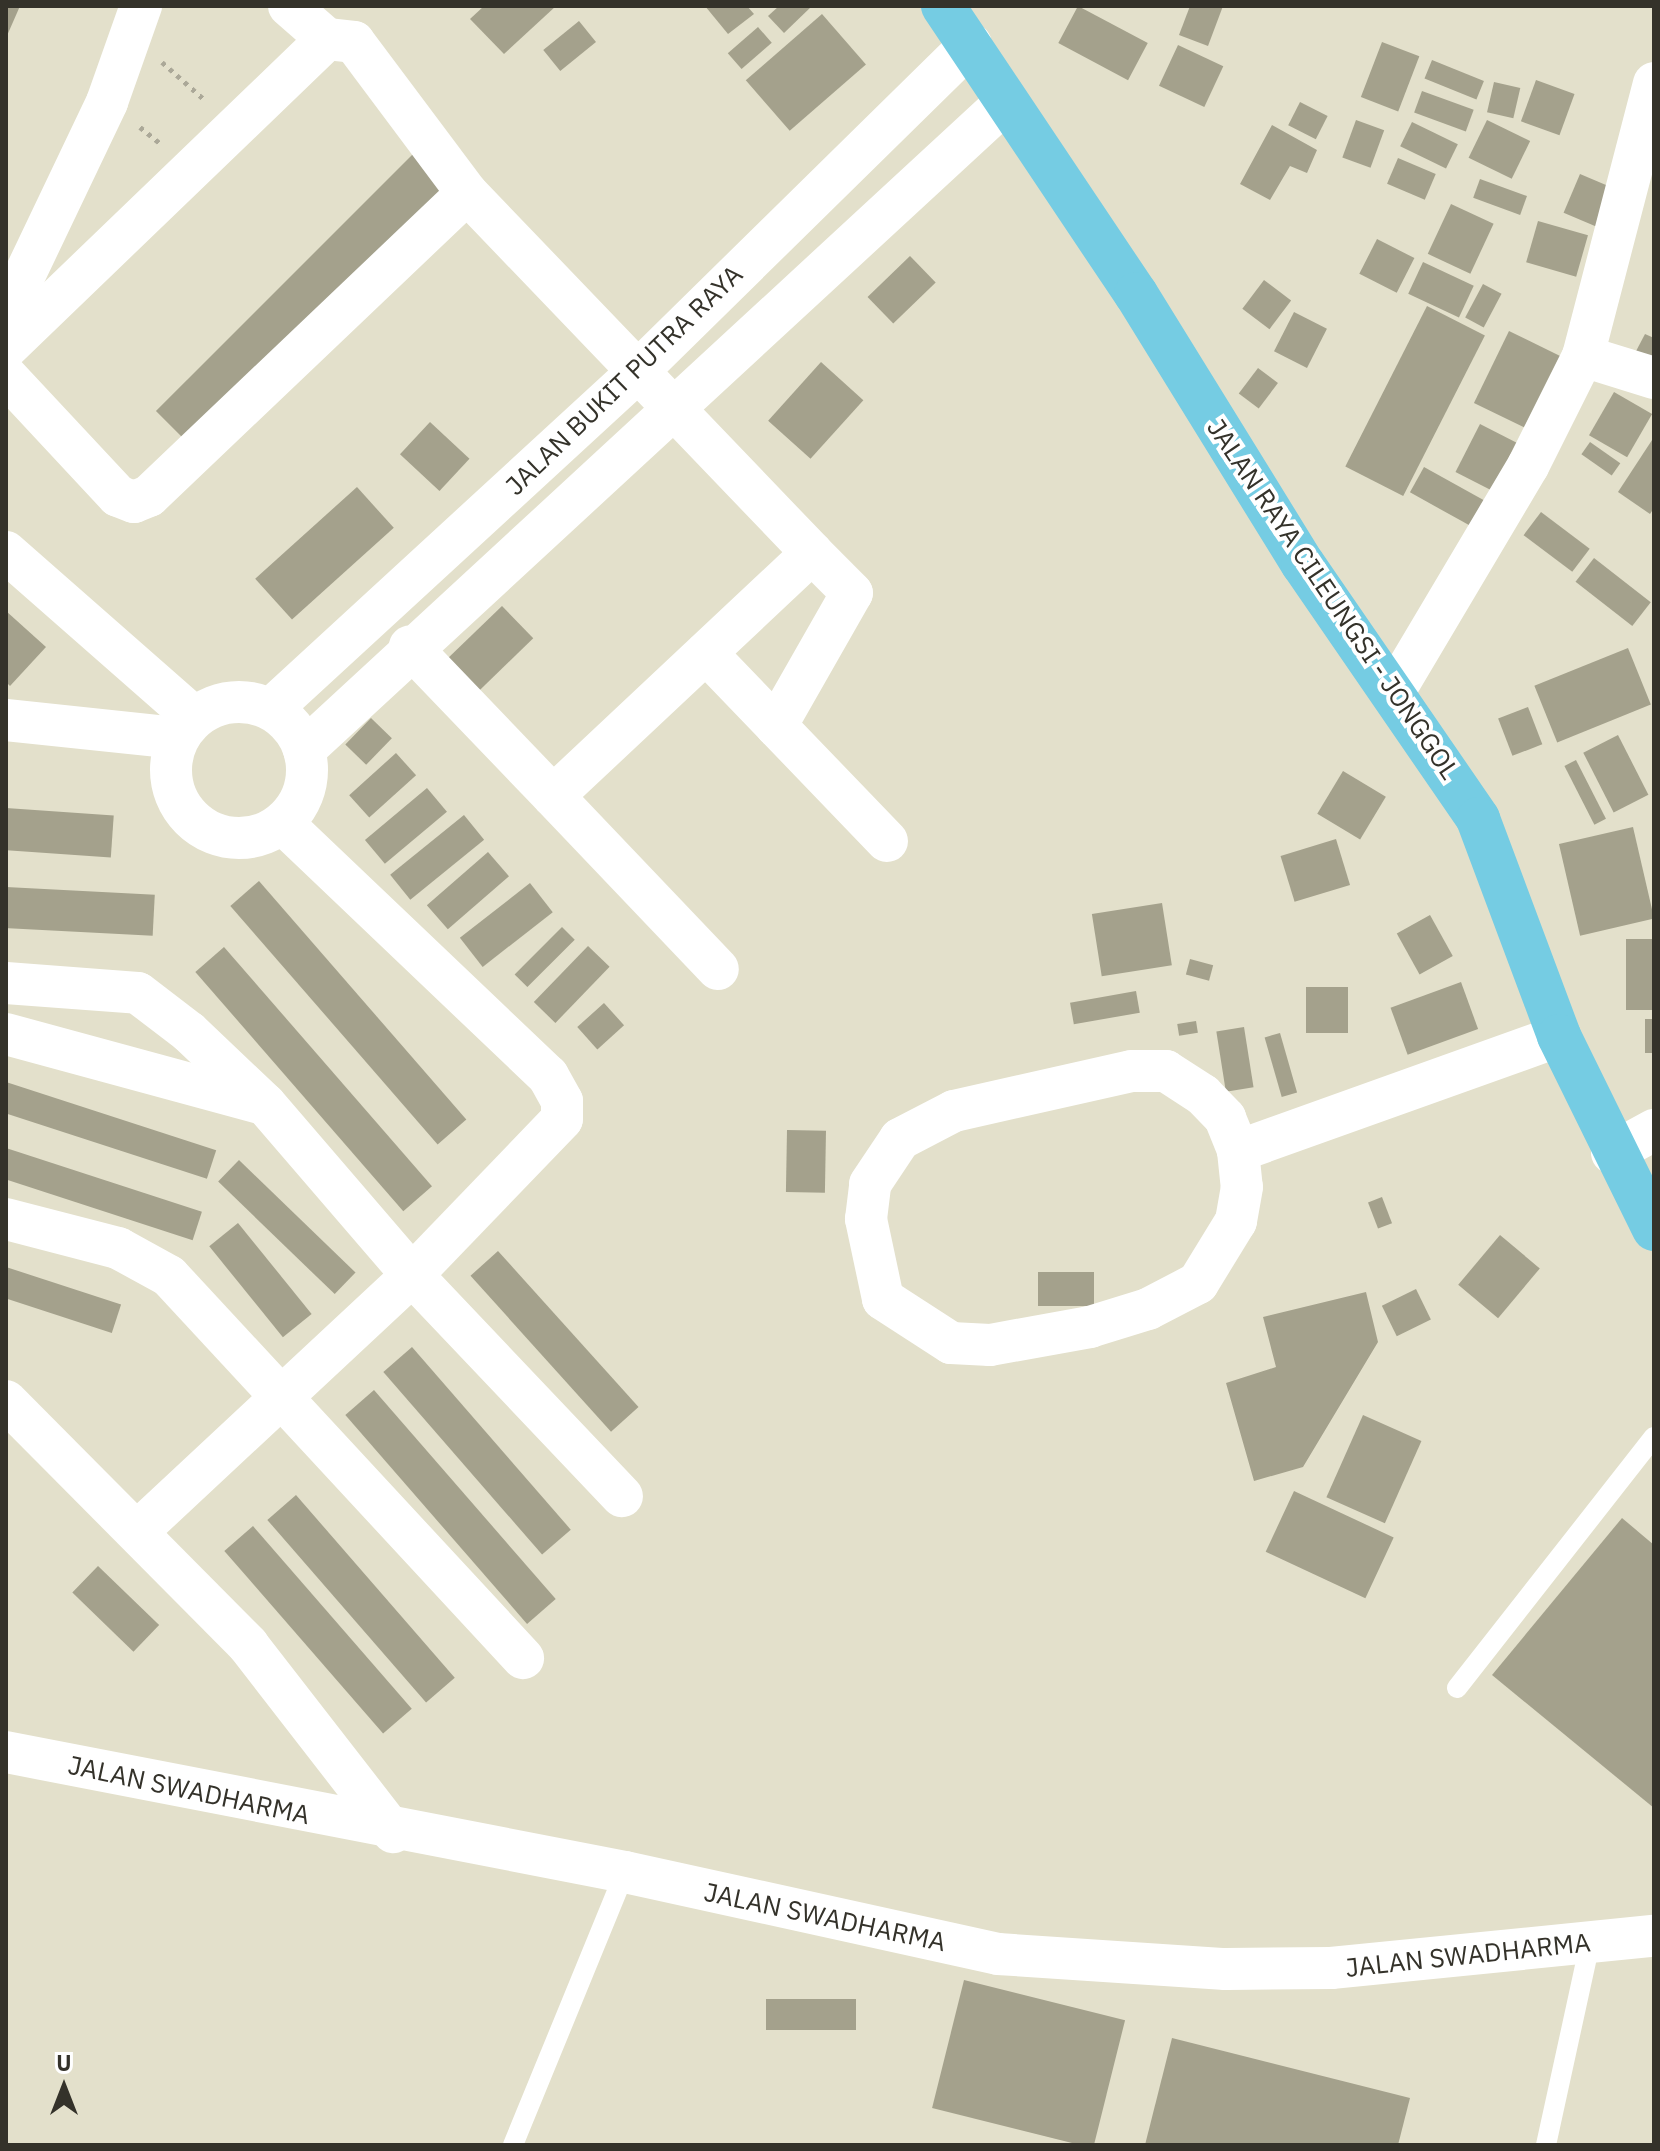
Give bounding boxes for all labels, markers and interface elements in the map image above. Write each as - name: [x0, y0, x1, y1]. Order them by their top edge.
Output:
- street label: JALAN BUKIT PUTRA RAYA: [499, 259, 749, 501]
- street label: JALAN RAYA CILEUNGSI - JONGGOL: [1200, 413, 1466, 785]
- street label: JALAN SWADHARMA: [65, 1749, 313, 1831]
- street label: JALAN SWADHARMA: [701, 1876, 949, 1958]
- street label: JALAN SWADHARMA: [1344, 1927, 1592, 1983]
- north arrow: [24, 2047, 104, 2127]
- text: U: [56, 2048, 72, 2077]

